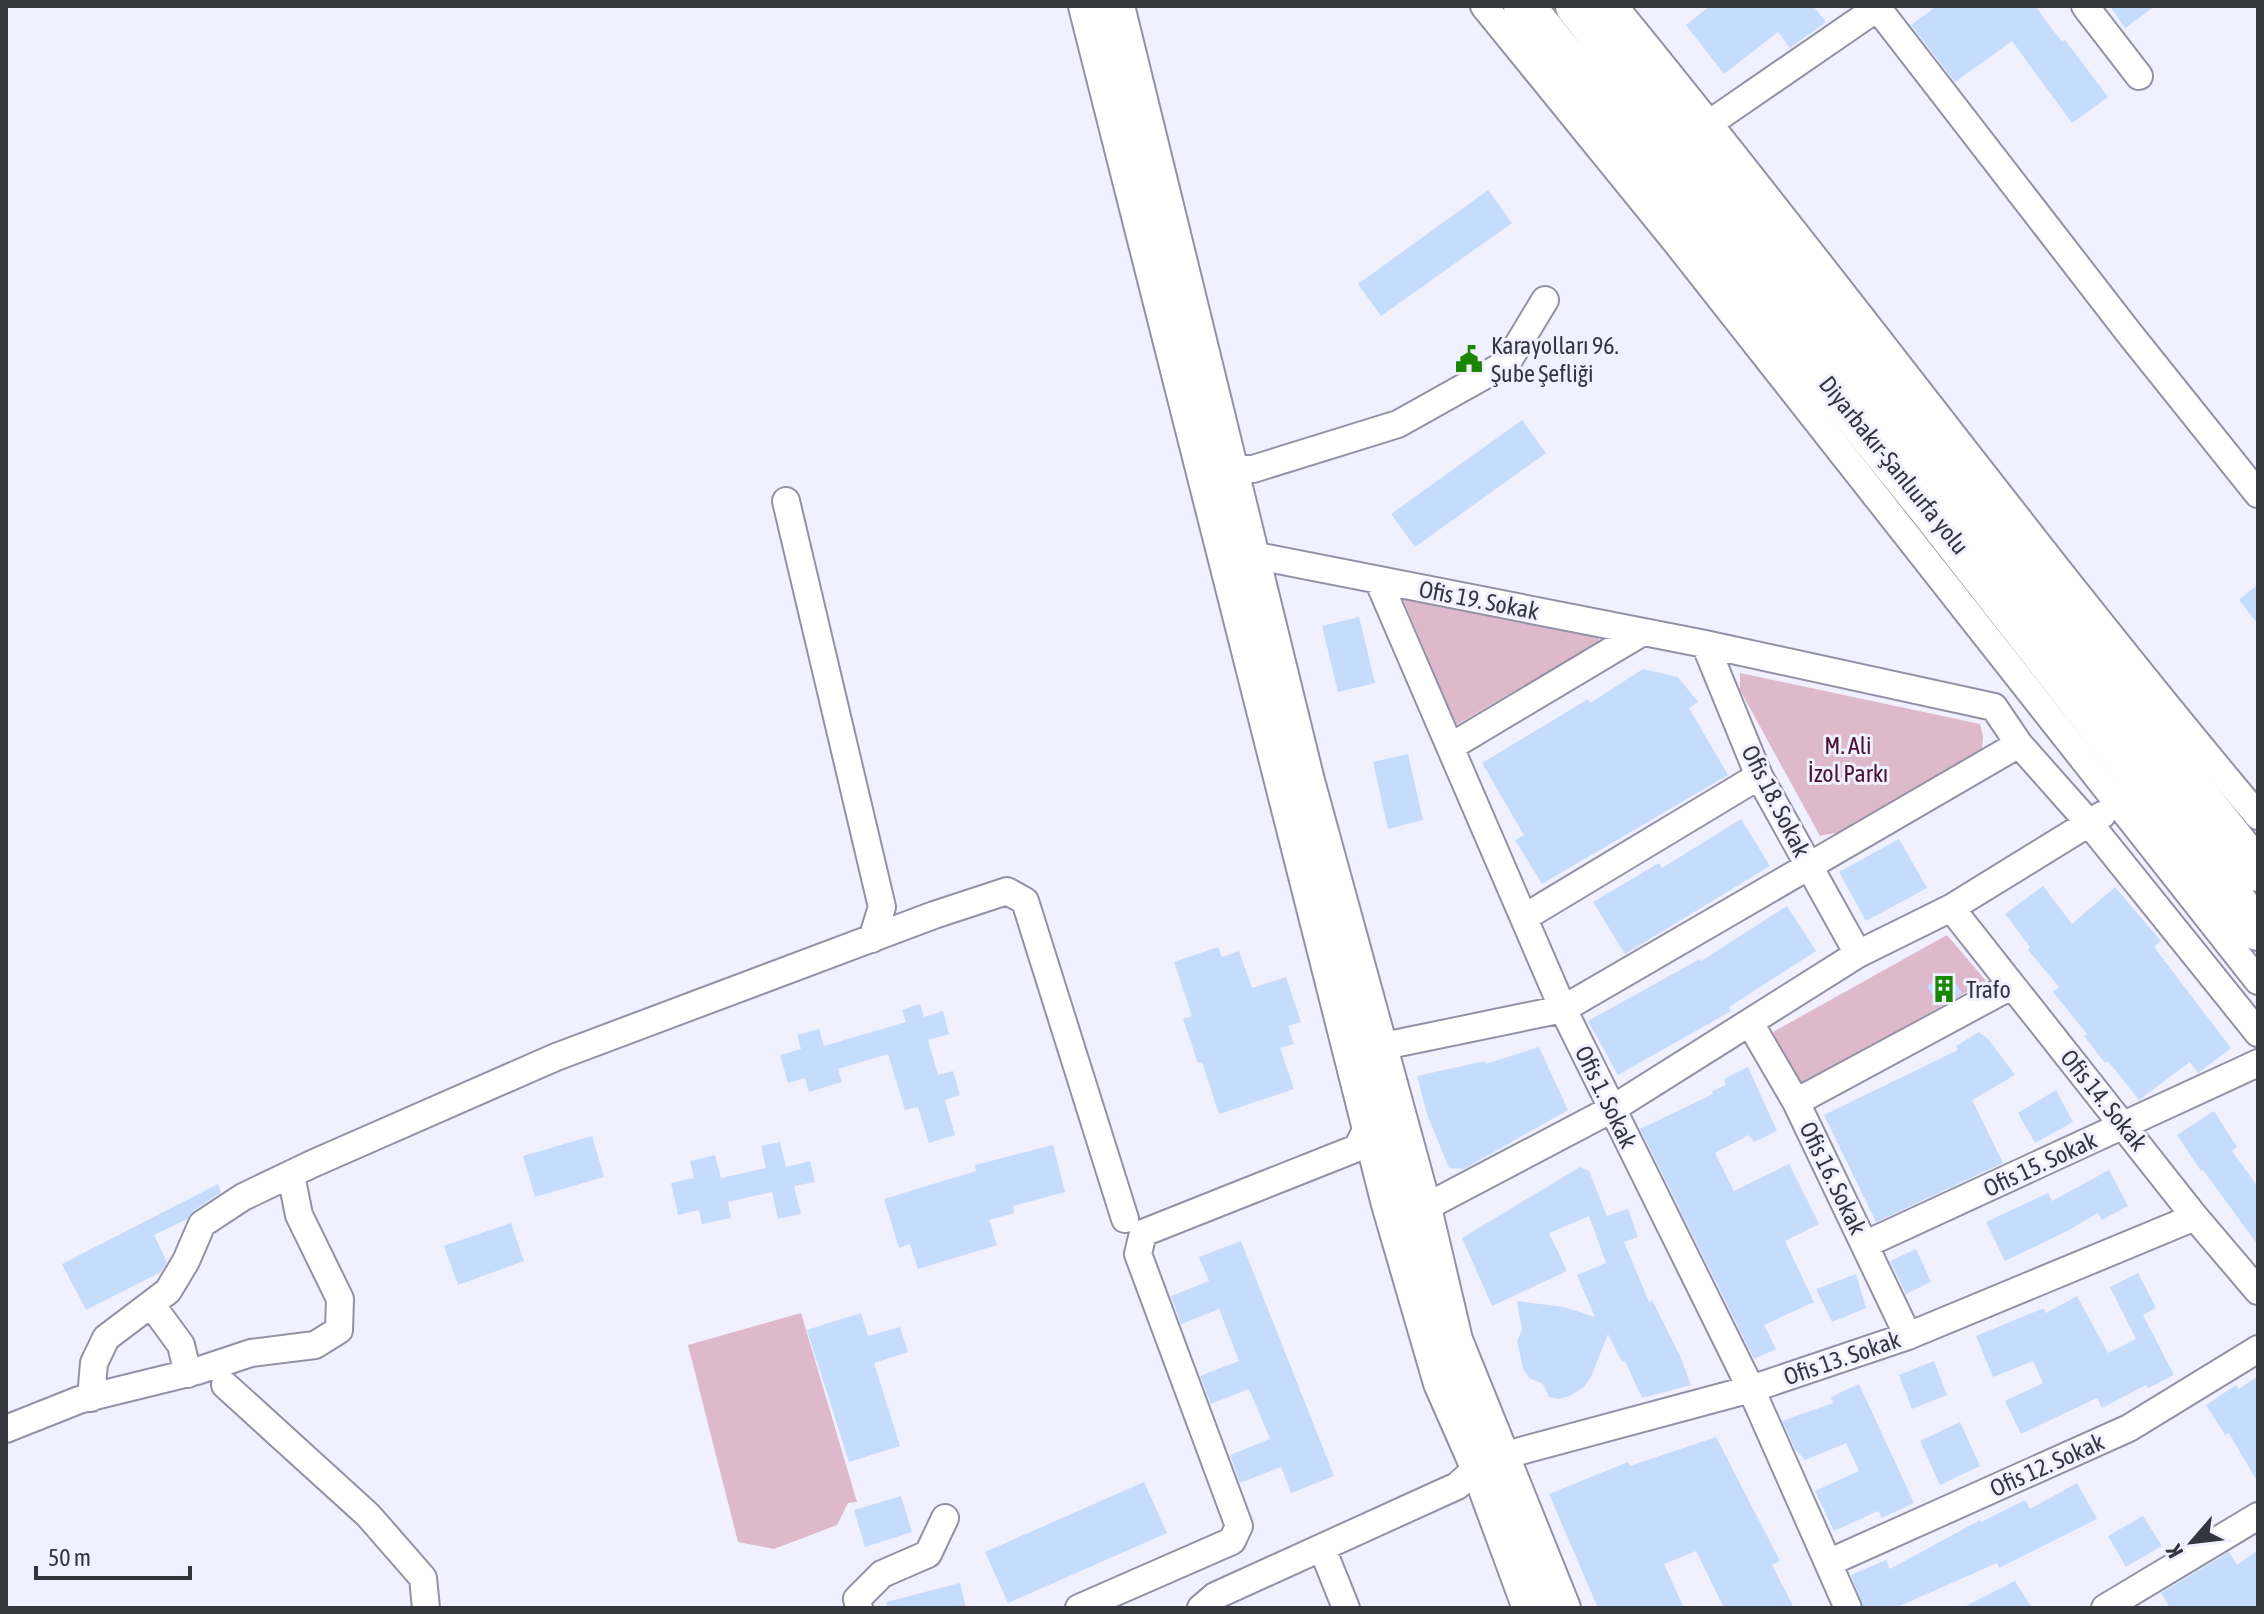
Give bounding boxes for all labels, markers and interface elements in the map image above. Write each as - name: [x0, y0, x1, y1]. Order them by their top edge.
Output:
- place label: Karayolları 96. Şube Şefliği: [1491, 332, 1619, 387]
- public building icon: Karayolları 96. Şube Şefliği: [1454, 344, 1484, 374]
- street label: Diyarbakır-Şanlıurfa yolu: [1814, 371, 1974, 559]
- street label: Ofis 19. Sokak: [1417, 575, 1542, 625]
- park label: M. Ali İzol Parkı: [1808, 732, 1888, 787]
- street label: Ofis 18. Sokak: [1736, 741, 1816, 862]
- building icon: Trafo: [1929, 974, 1959, 1004]
- place label: Trafo: [1966, 976, 2011, 1003]
- street label: Ofis 1. Sokak: [1570, 1041, 1643, 1153]
- street label: Ofis 14. Sokak: [2055, 1044, 2153, 1156]
- street label: Ofis 16. Sokak: [1794, 1117, 1872, 1239]
- street label: Ofis 15. Sokak: [1979, 1126, 2101, 1202]
- street label: Ofis 13. Sokak: [1780, 1325, 1904, 1391]
- street label: Ofis 12. Sokak: [1986, 1428, 2108, 1502]
- north arrow: [2152, 1502, 2232, 1582]
- scale bar: [36, 1530, 190, 1580]
- text: K: [2160, 1540, 2188, 1562]
- text: 50 m: [48, 1544, 91, 1571]

